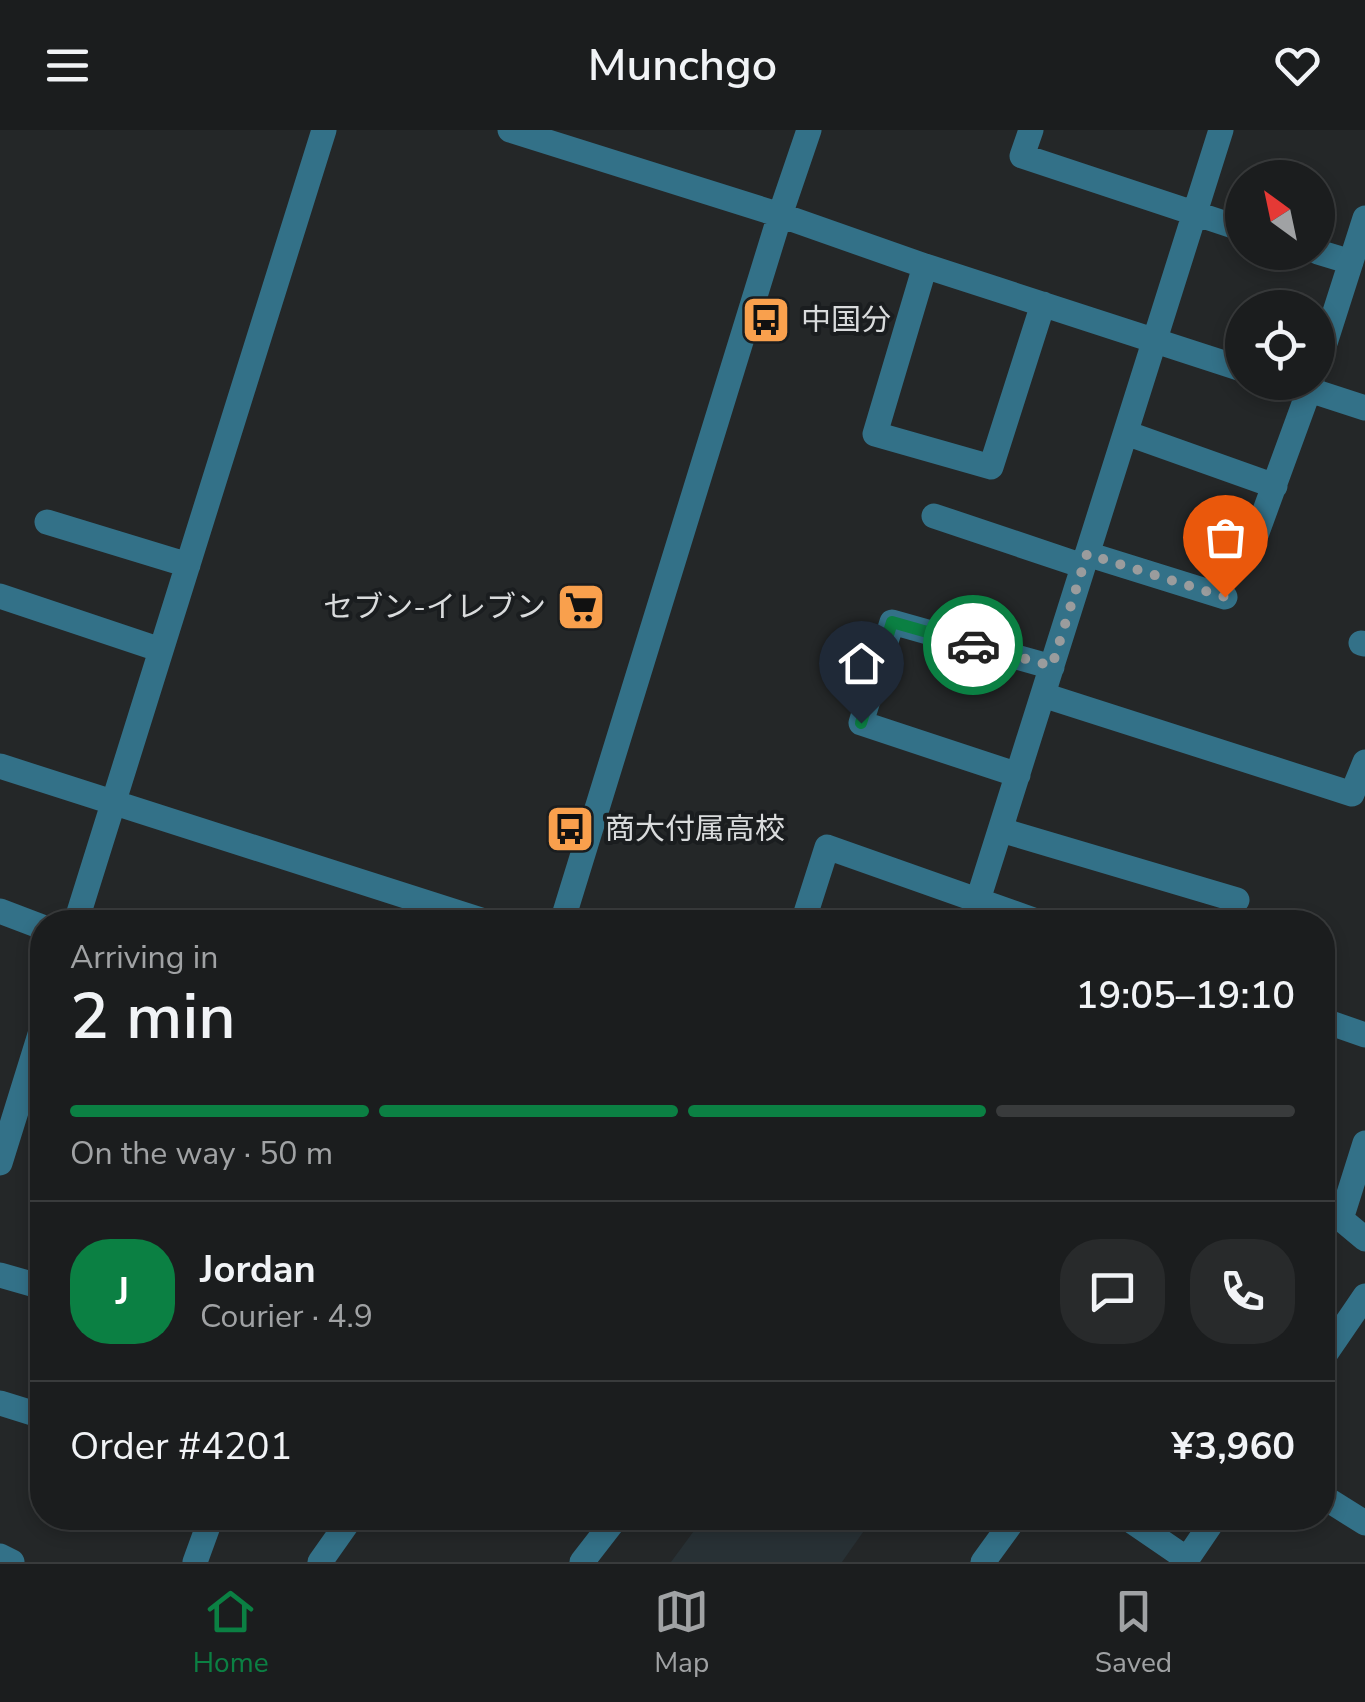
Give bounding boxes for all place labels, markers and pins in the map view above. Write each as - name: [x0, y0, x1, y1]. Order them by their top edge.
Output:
- bus stop icon: 中国分: [740, 294, 792, 346]
- place label: 中国分: [801, 300, 891, 341]
- pin: [1183, 495, 1268, 598]
- supermarket icon: セブン-イレブン: [555, 581, 607, 633]
- place label: セブン-イレブン: [323, 587, 546, 628]
- pin: [819, 621, 904, 724]
- bus stop icon: 商大付属高校: [544, 803, 596, 855]
- place label: 商大付属高校: [605, 809, 785, 850]

